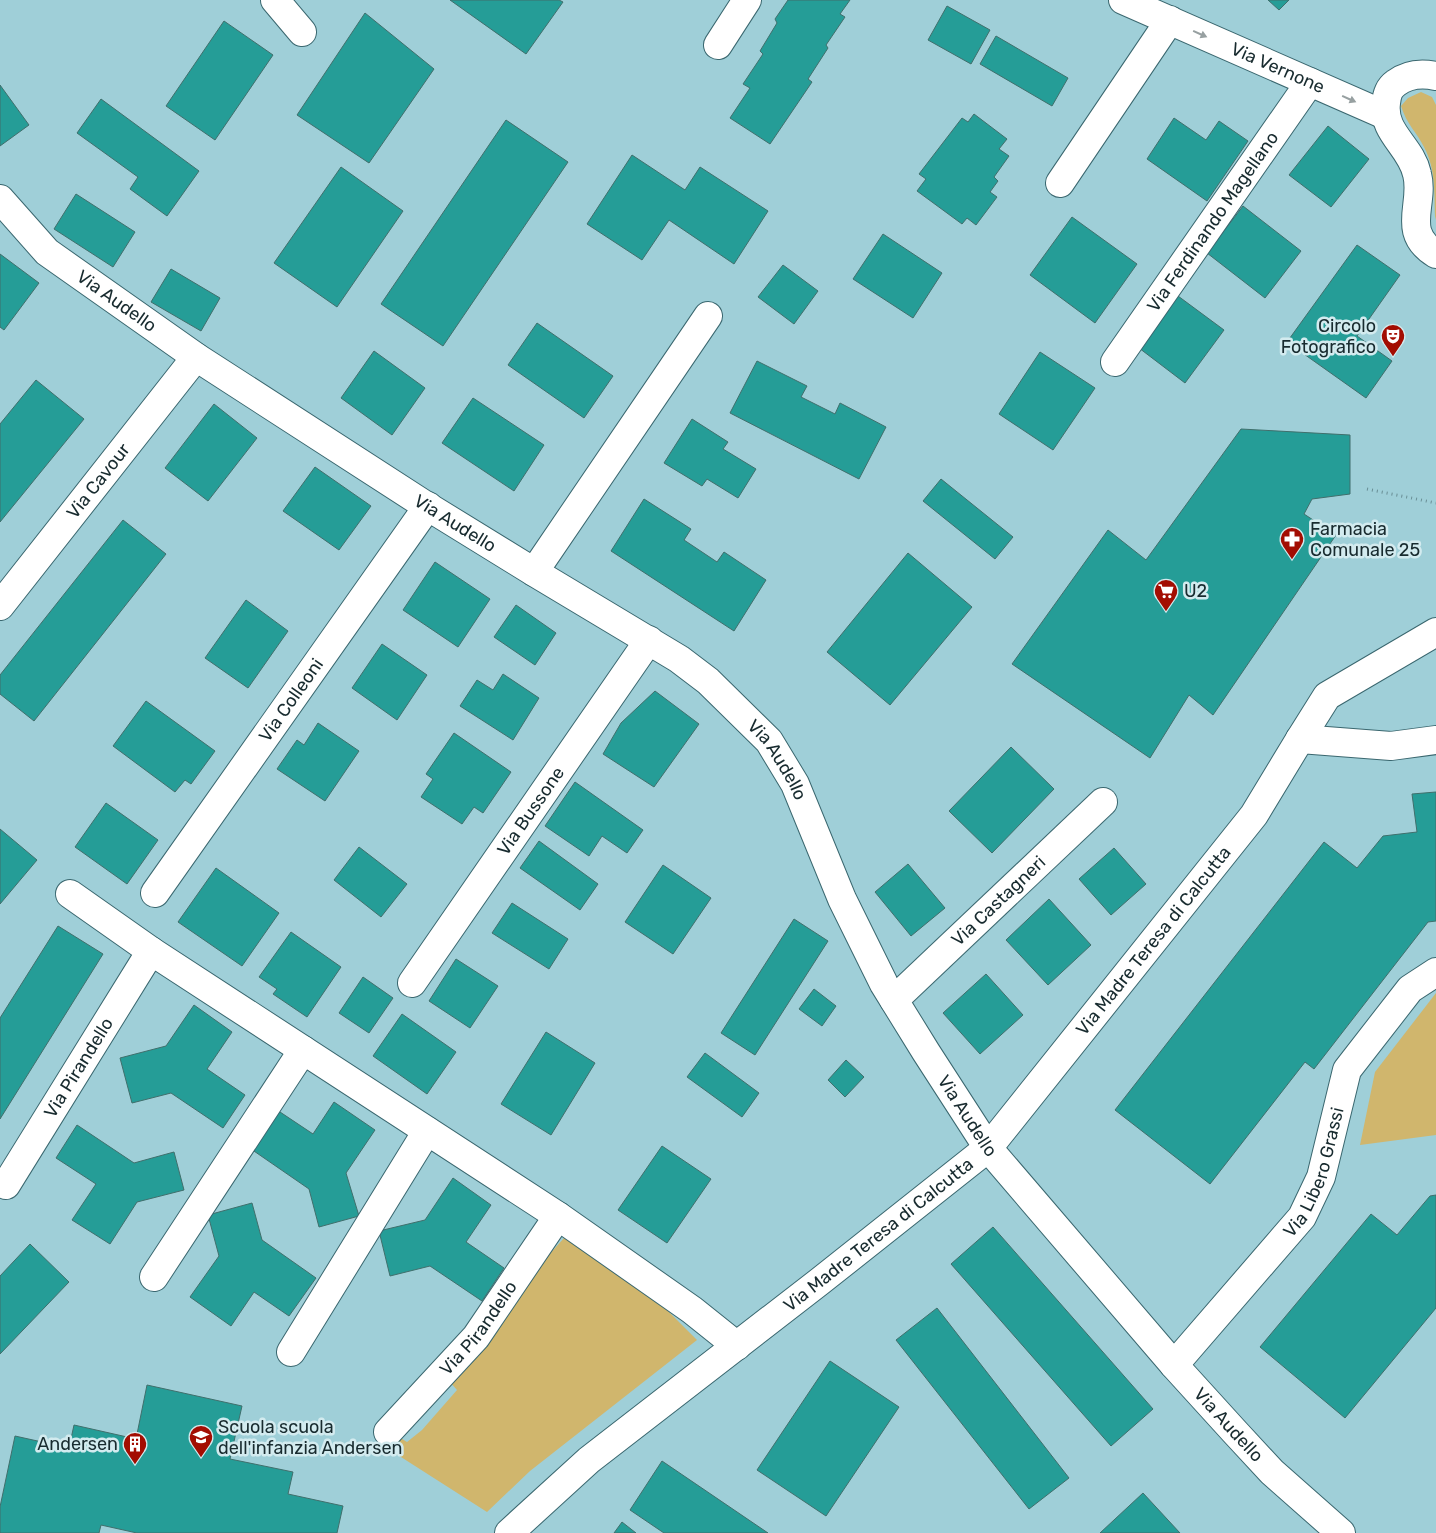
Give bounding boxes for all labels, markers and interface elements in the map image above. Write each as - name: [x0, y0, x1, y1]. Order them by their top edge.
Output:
- one-way arrow: [1193, 30, 1207, 38]
- street label: Via Vernone: [1228, 38, 1328, 98]
- one-way arrow: [1342, 95, 1356, 103]
- street label: Via Ferdinando Magellano: [1142, 127, 1283, 316]
- street label: Via Audello: [72, 265, 161, 337]
- place label: Circolo Fotografico: [1281, 315, 1376, 358]
- theatre icon: Circolo Fotografico: [1380, 323, 1406, 357]
- street label: Via Cavour: [62, 439, 135, 523]
- street label: Via Audello: [410, 490, 500, 557]
- place label: Farmacia Comunale 25: [1310, 518, 1420, 561]
- pharmacy icon: Farmacia Comunale 25: [1279, 526, 1305, 560]
- supermarket icon: U2: [1153, 578, 1179, 612]
- place label: U2: [1184, 580, 1207, 602]
- street label: Via Colleoni: [254, 654, 328, 746]
- street label: Via Audello: [743, 715, 811, 803]
- street label: Via Bussone: [492, 762, 569, 860]
- street label: Via Madre Teresa di Calcutta: [1071, 842, 1236, 1040]
- street label: Via Castagneri: [947, 851, 1050, 951]
- street label: Via Pirandello: [39, 1014, 118, 1122]
- street label: Via Audello: [933, 1071, 1002, 1161]
- street label: Via Libero Grassi: [1279, 1105, 1349, 1242]
- street label: Via Madre Teresa di Calcutta: [779, 1153, 978, 1316]
- street label: Via Pirandello: [435, 1277, 522, 1380]
- street label: Via Audello: [1189, 1383, 1268, 1466]
- place label: Scuola scuola dell'infanzia Andersen: [218, 1416, 402, 1459]
- school or university icon: Scuola scuola dell'infanzia Andersen: [188, 1424, 214, 1458]
- building icon: Andersen: [122, 1431, 148, 1465]
- place label: Andersen: [37, 1433, 118, 1455]

